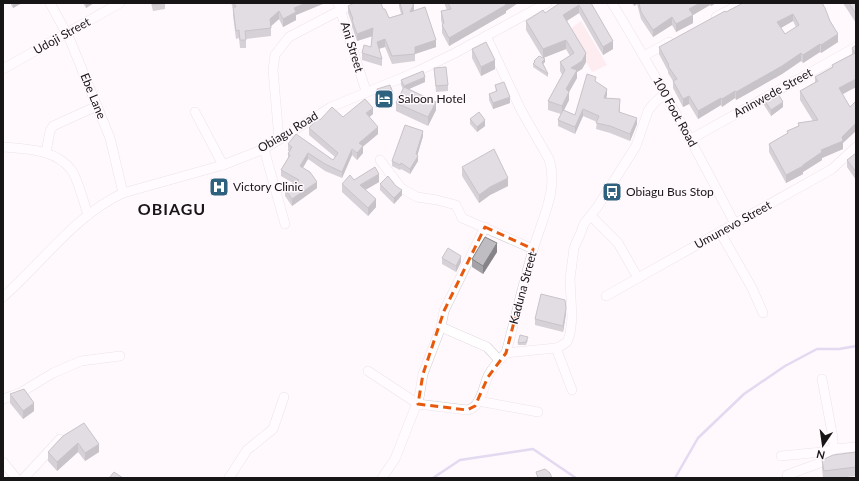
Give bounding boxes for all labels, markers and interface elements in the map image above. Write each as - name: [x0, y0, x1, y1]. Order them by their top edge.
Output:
- street label: Udoji Street: [31, 14, 93, 57]
- street label: Ani Street: [338, 20, 368, 75]
- street label: Aninwede Street: [731, 64, 815, 120]
- street label: Ebe Lane: [77, 71, 109, 121]
- street label: 100 Foot Road: [650, 74, 701, 149]
- hotel icon: Saloon Hotel: [373, 88, 395, 110]
- place label: Saloon Hotel: [398, 91, 466, 106]
- street label: Obiagu Road: [255, 108, 321, 155]
- hospital icon: Victory Clinic: [208, 176, 230, 198]
- place label: Victory Clinic: [233, 179, 303, 194]
- bus stop icon: Obiagu Bus Stop: [601, 181, 623, 203]
- place label: Obiagu Bus Stop: [626, 184, 714, 199]
- street label: Umunevo Street: [692, 197, 774, 252]
- district label: OBIAGU: [138, 199, 206, 218]
- street label: Kaduna Street: [506, 249, 540, 326]
- north arrow: [803, 425, 843, 465]
- text: N: [815, 448, 826, 463]

